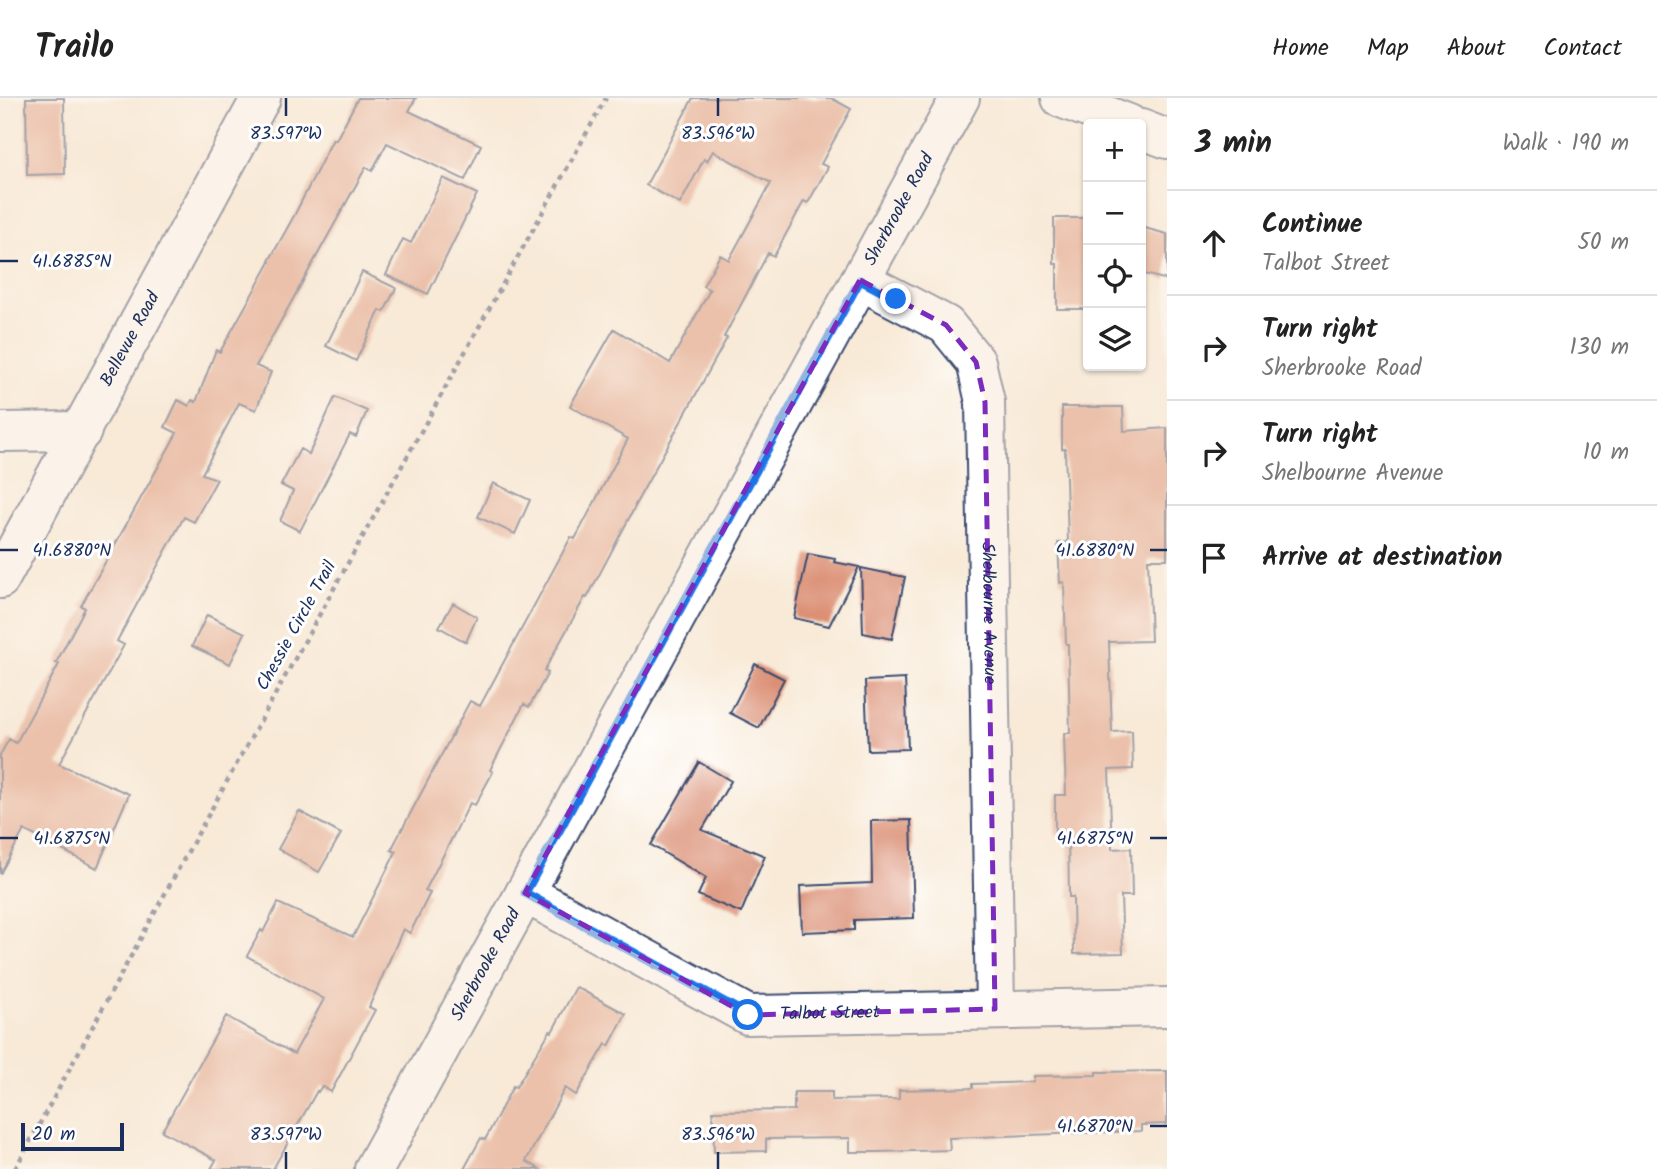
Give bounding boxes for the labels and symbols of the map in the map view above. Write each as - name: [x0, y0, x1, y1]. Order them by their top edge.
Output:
- text: 83.597°W: [250, 120, 322, 149]
- text: 83.596°W: [681, 120, 755, 149]
- street label: Sherbrooke Road: [856, 147, 942, 271]
- text: 41.6885°N: [32, 248, 112, 277]
- route end: [880, 283, 911, 314]
- street label: Bellevue Road: [93, 285, 168, 392]
- text: 41.6880°N: [33, 537, 111, 566]
- text: 41.6880°N: [1056, 537, 1134, 566]
- street label: Shelbourne Avenue: [973, 542, 1004, 685]
- street label: Chessie Circle Trail: [249, 555, 345, 696]
- text: 41.6875°N: [34, 825, 110, 854]
- text: 41.6875°N: [1057, 825, 1133, 854]
- street label: Sherbrooke Road: [443, 902, 529, 1026]
- street label: Talbot Street: [780, 998, 881, 1029]
- route start: [732, 999, 763, 1030]
- text: 41.6870°N: [1057, 1113, 1133, 1142]
- scale bar: [21, 1120, 124, 1152]
- text: 83.597°W: [250, 1121, 322, 1150]
- text: 83.596°W: [681, 1121, 755, 1150]

